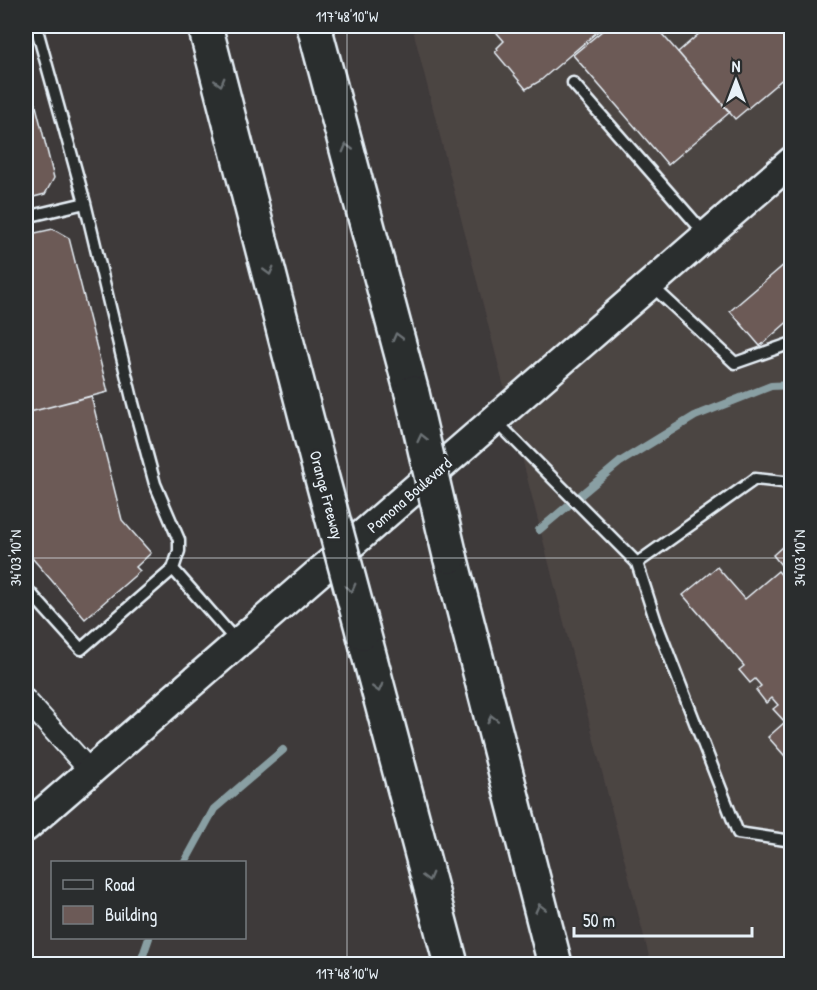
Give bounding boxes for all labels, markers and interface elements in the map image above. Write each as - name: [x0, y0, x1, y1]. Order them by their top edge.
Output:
- text: 117°48'10"W: [316, 6, 379, 27]
- north arrow: [706, 51, 766, 111]
- text: N: [732, 55, 741, 77]
- one-way arrow: [212, 77, 225, 87]
- one-way arrow: [342, 143, 354, 154]
- one-way arrow: [261, 266, 274, 276]
- one-way arrow: [391, 332, 404, 342]
- one-way arrow: [416, 433, 429, 443]
- street label: Orange Freeway: [305, 448, 349, 542]
- street label: Pomona Boulevard: [362, 452, 456, 538]
- text: 34°03'10"N: [5, 530, 26, 586]
- text: 34°03'10"N: [789, 530, 810, 586]
- one-way arrow: [344, 583, 357, 593]
- one-way arrow: [370, 683, 383, 693]
- one-way arrow: [486, 714, 499, 724]
- legend: [51, 861, 246, 939]
- one-way arrow: [421, 871, 433, 881]
- text: Road: [105, 872, 135, 897]
- scale bar: [574, 900, 752, 938]
- text: Building: [105, 902, 157, 927]
- one-way arrow: [535, 903, 548, 913]
- text: 50 m: [583, 908, 615, 933]
- text: 117°48'10"W: [316, 963, 379, 984]

